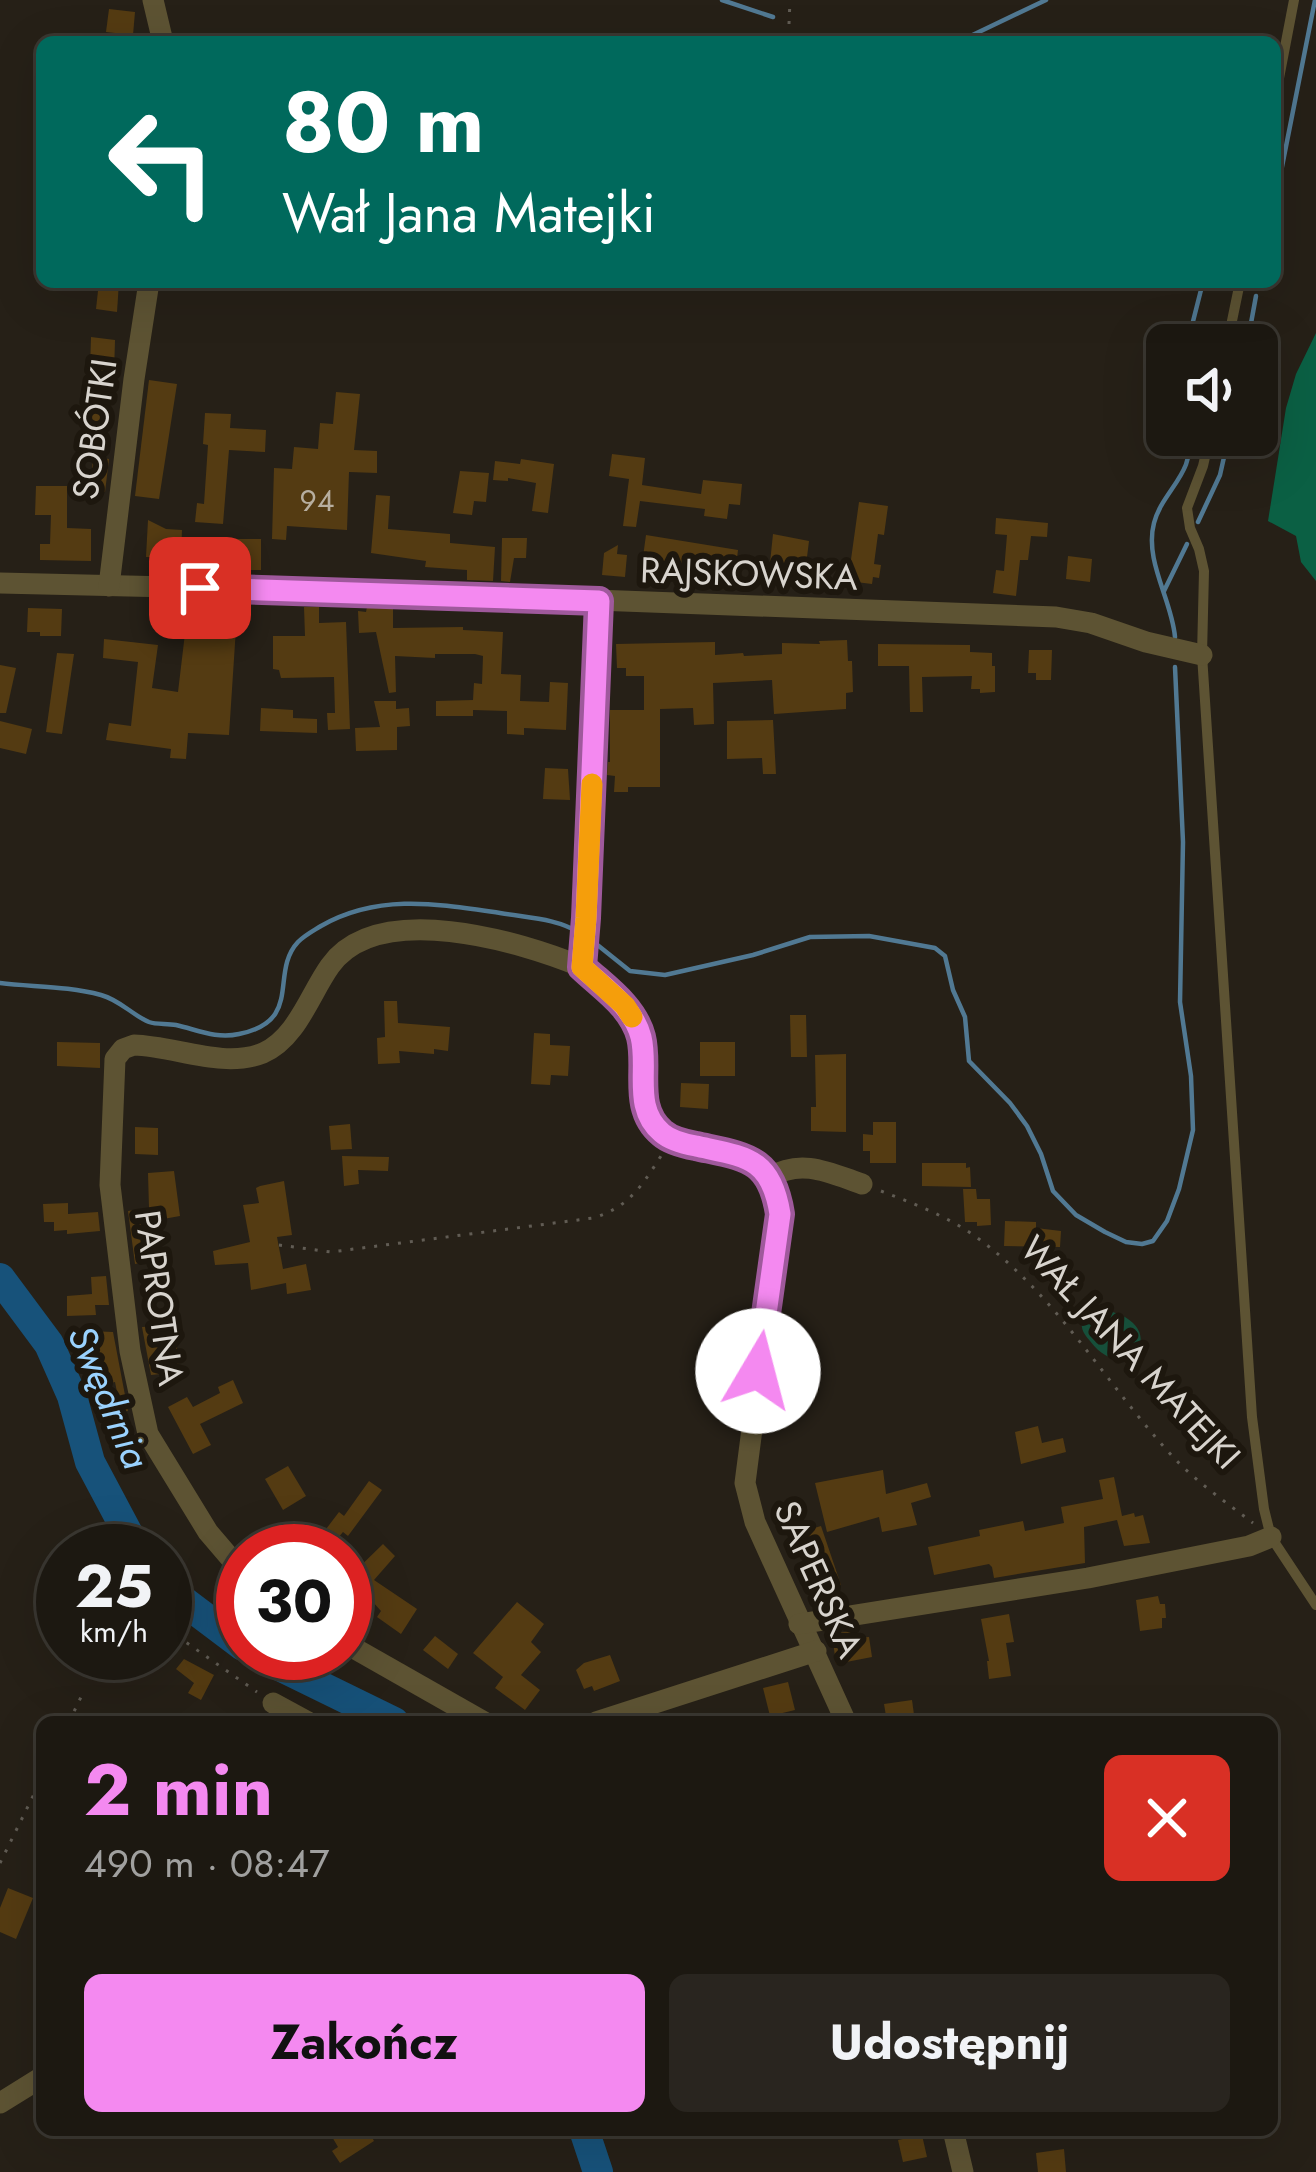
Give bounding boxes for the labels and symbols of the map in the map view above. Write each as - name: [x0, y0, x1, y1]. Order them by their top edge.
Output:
- street label: SOBÓTKI: [58, 355, 130, 503]
- house number: 94: [300, 479, 334, 522]
- pin: [149, 537, 251, 639]
- street label: RAJSKOWSKA: [639, 543, 859, 603]
- street label: PAPROTNA: [122, 1207, 198, 1389]
- street label: WAŁ JANA MATEJKI: [1009, 1224, 1253, 1480]
- position arrow: [695, 1308, 821, 1434]
- water label: Swędrnia: [53, 1316, 165, 1478]
- street label: SAPERSKA: [761, 1492, 877, 1666]
- speed limit sign: 30: [216, 1524, 372, 1680]

